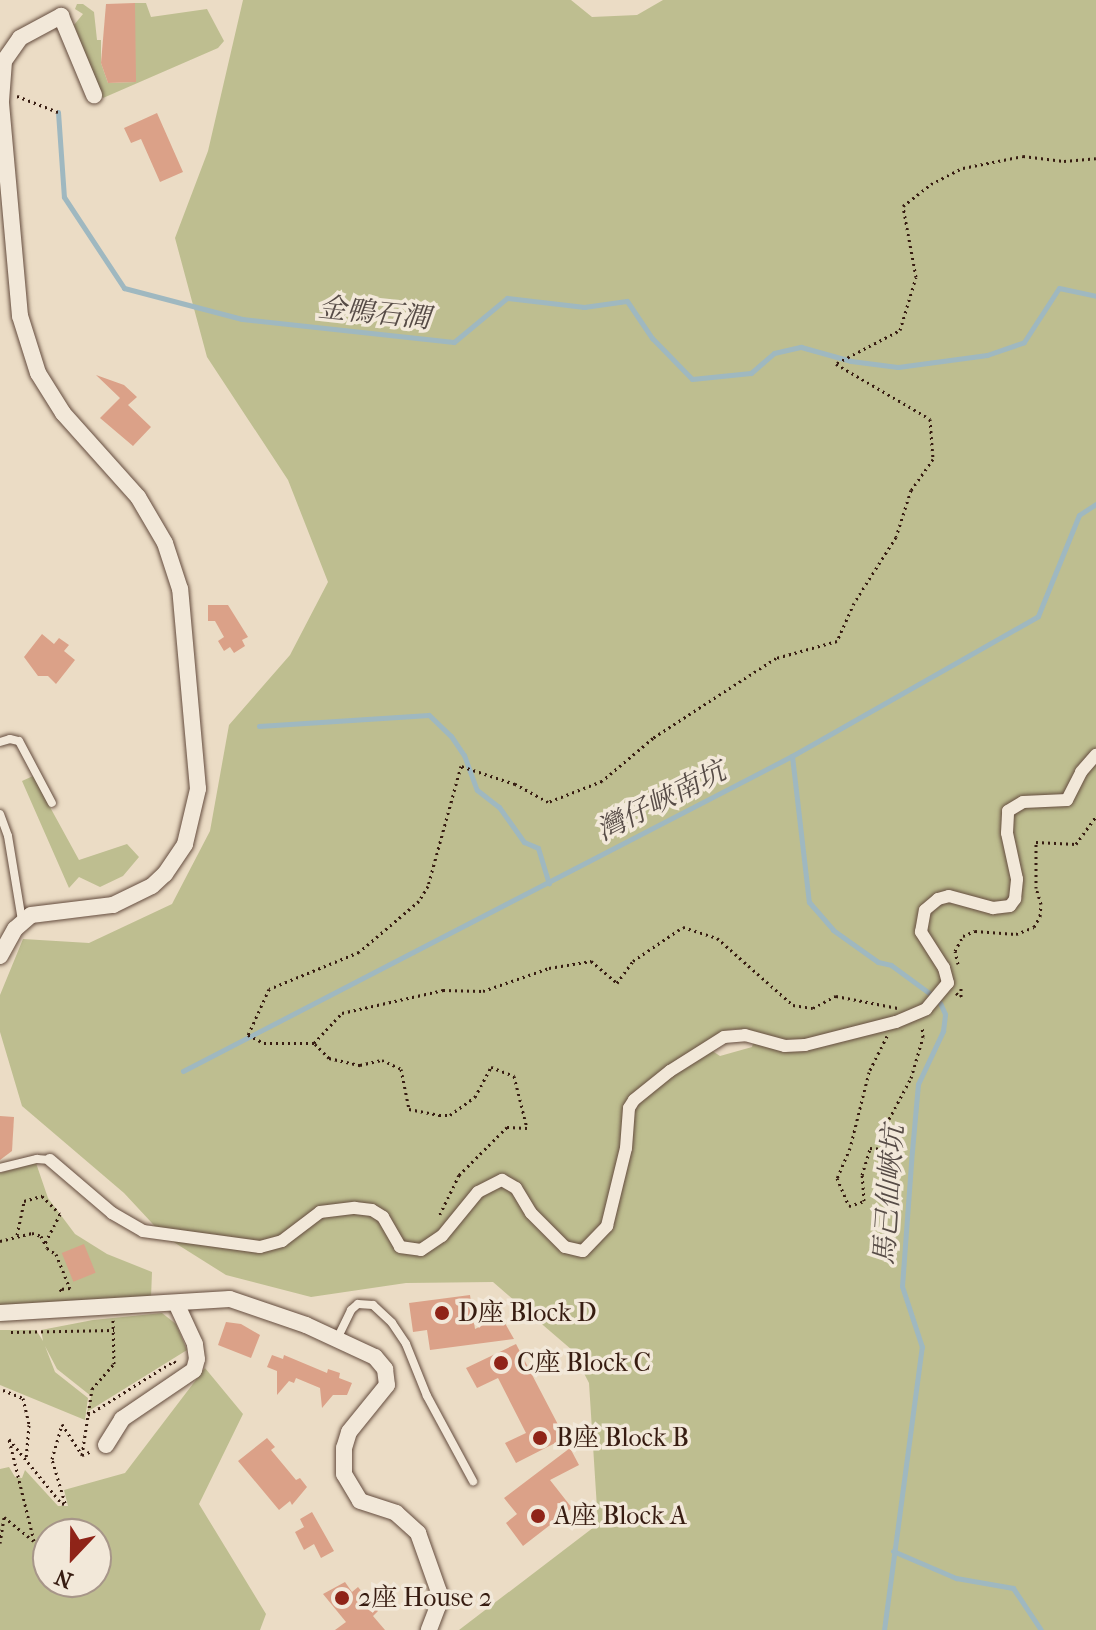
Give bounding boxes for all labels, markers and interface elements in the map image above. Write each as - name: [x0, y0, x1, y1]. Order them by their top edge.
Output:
- water label: 金鴨石澗: [317, 290, 431, 336]
- water label: 灣仔峽南坑: [591, 754, 731, 848]
- water label: 馬己仙峽坑: [867, 1124, 911, 1266]
- place label: D座 Block D: [458, 1297, 597, 1329]
- marker: D座 Block D: [433, 1304, 451, 1322]
- place label: C座 Block C: [517, 1347, 651, 1379]
- marker: C座 Block C: [492, 1354, 510, 1372]
- place label: B座 Block B: [556, 1422, 689, 1454]
- marker: B座 Block B: [531, 1429, 549, 1447]
- place label: A座 Block A: [554, 1500, 687, 1532]
- marker: A座 Block A: [529, 1507, 547, 1525]
- north arrow: [32, 1518, 112, 1598]
- text: N: [51, 1563, 76, 1594]
- place label: 2座 House 2: [358, 1582, 492, 1614]
- marker: 2座 House 2: [333, 1589, 351, 1607]

